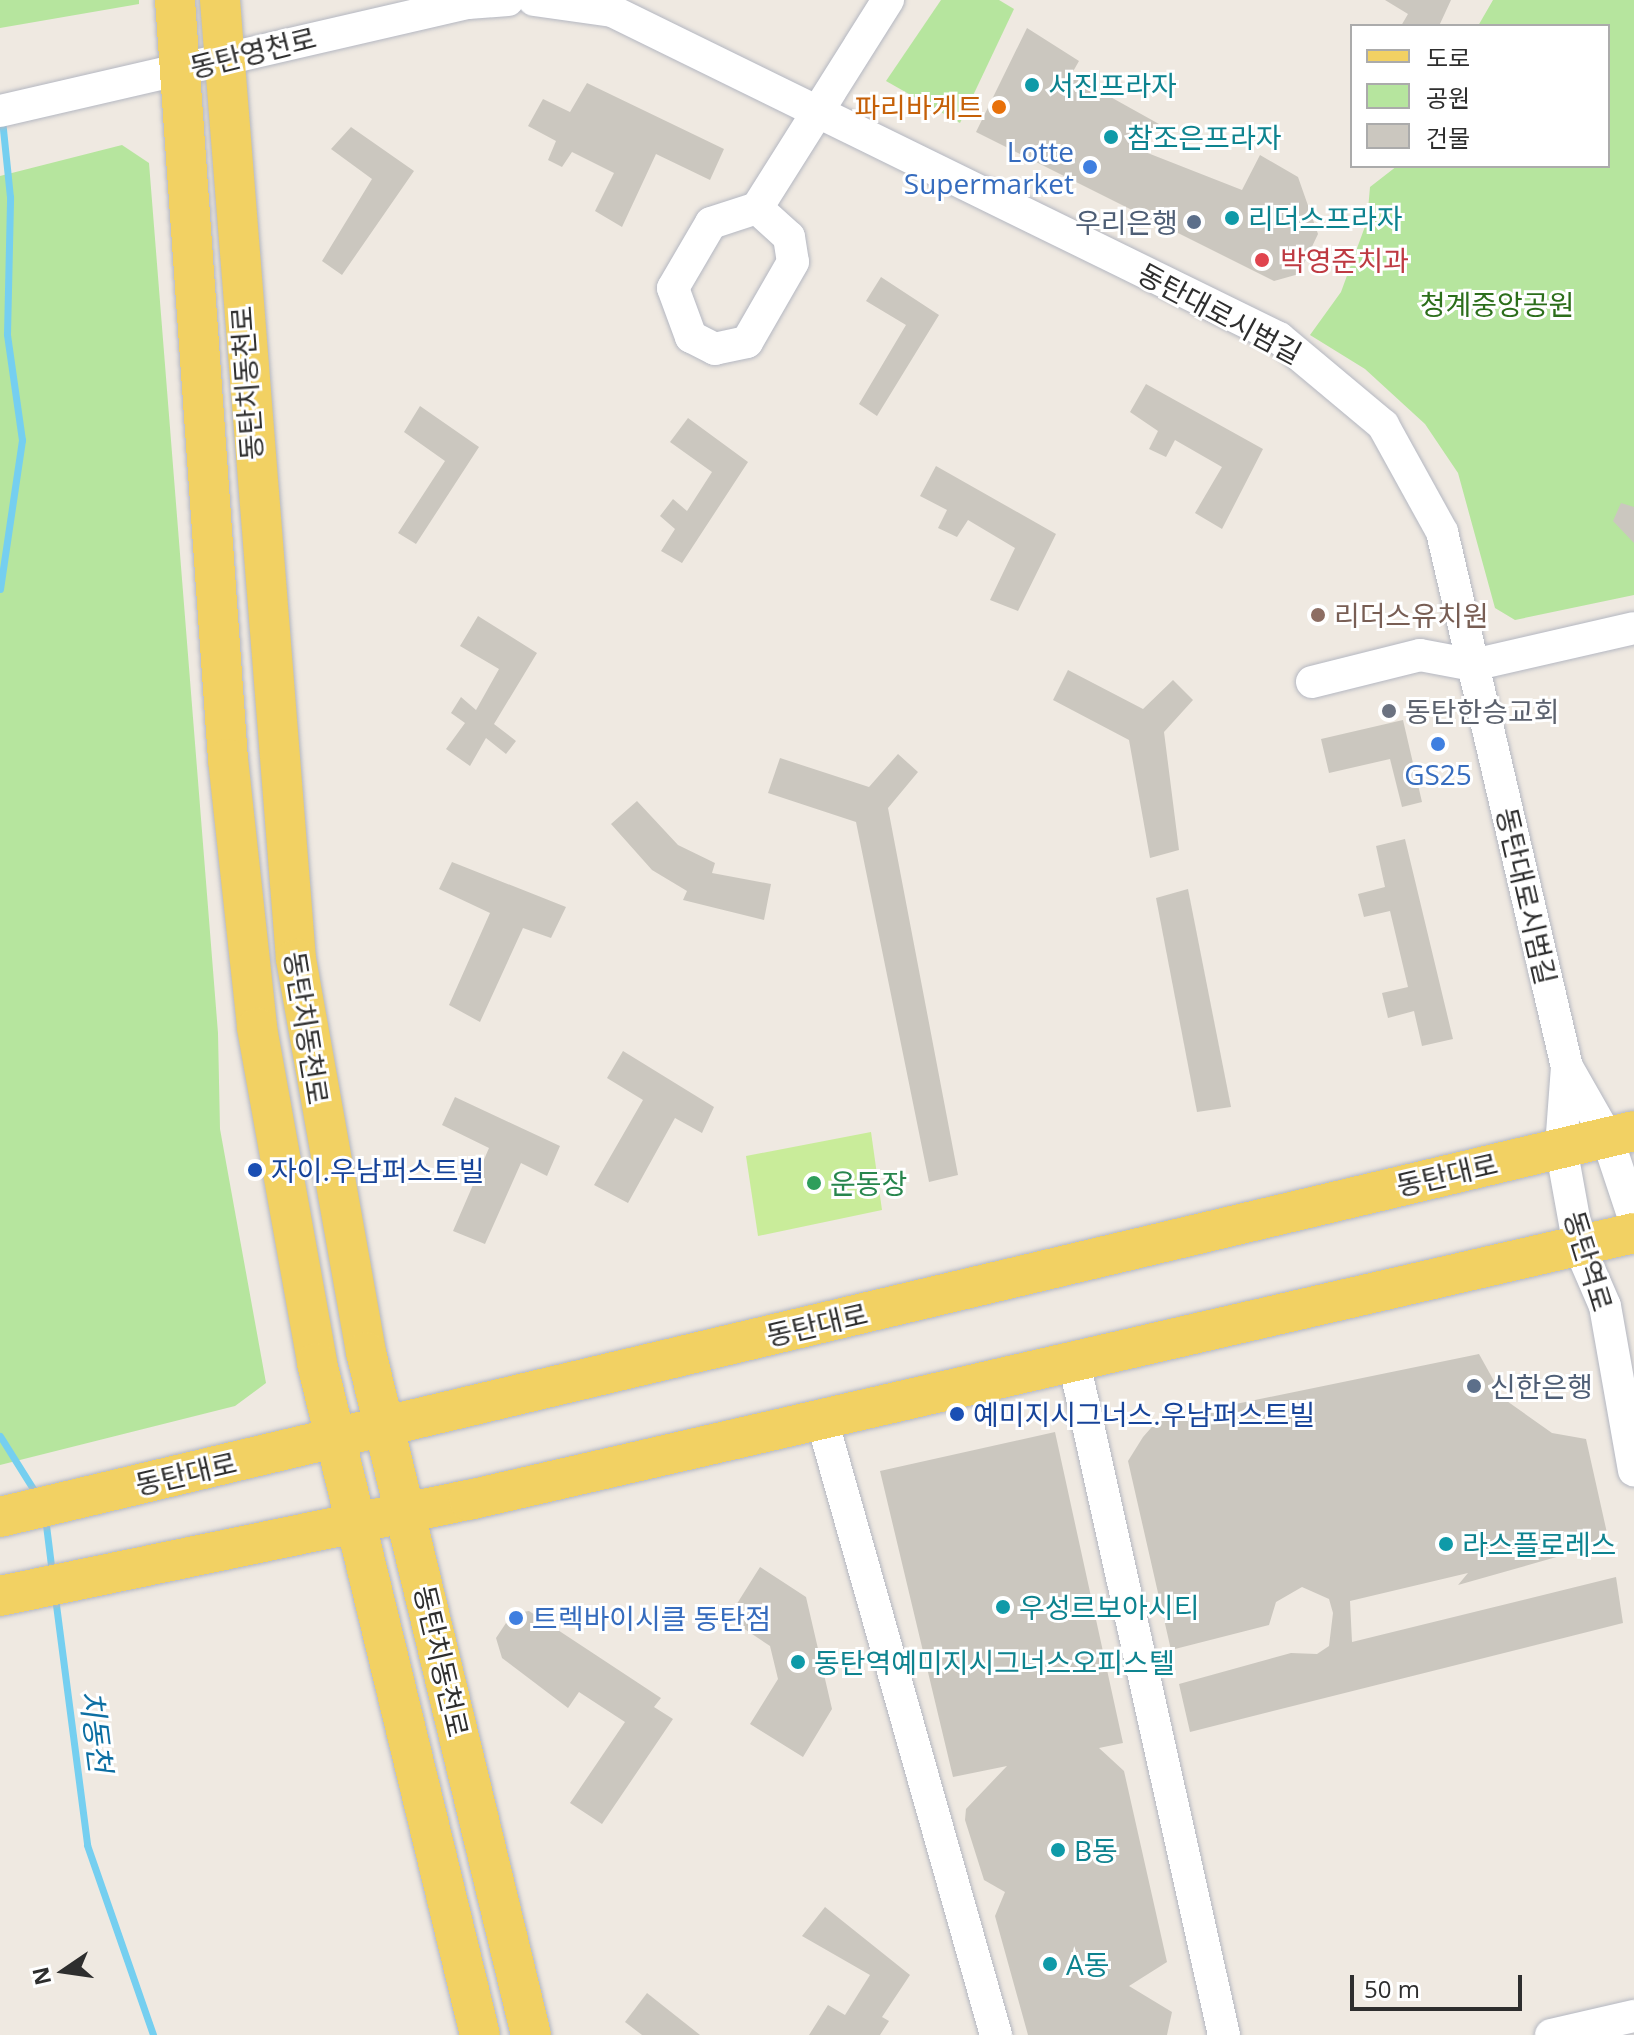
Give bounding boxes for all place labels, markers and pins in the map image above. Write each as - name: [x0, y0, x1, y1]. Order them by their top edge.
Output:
- place label: 서진프라자: [1048, 68, 1177, 102]
- marker: 서진프라자: [1023, 76, 1041, 94]
- place label: 파리바게트: [854, 90, 983, 124]
- marker: 파리바게트: [990, 98, 1008, 116]
- place label: 참조은프라자: [1127, 120, 1282, 154]
- marker: 참조은프라자: [1102, 128, 1120, 146]
- place label: Lotte Supermarket: [904, 134, 1074, 200]
- marker: Lotte Supermarket: [1081, 158, 1099, 176]
- place label: 리더스프라자: [1248, 201, 1403, 235]
- place label: 우리은행: [1075, 205, 1178, 239]
- marker: 리더스프라자: [1223, 209, 1241, 227]
- marker: 우리은행: [1185, 213, 1203, 231]
- place label: 박영준치과: [1280, 243, 1409, 277]
- marker: 박영준치과: [1251, 249, 1273, 271]
- place label: 리더스유치원: [1334, 598, 1489, 632]
- marker: 리더스유치원: [1309, 606, 1327, 624]
- place label: 동탄한승교회: [1405, 694, 1560, 728]
- marker: 동탄한승교회: [1380, 702, 1398, 720]
- marker: GS25: [1429, 735, 1447, 753]
- place label: GS25: [1404, 757, 1472, 791]
- place label: 자이.우남퍼스트빌: [271, 1153, 484, 1187]
- marker: 자이.우남퍼스트빌: [246, 1161, 264, 1179]
- place label: 운동장: [830, 1166, 907, 1200]
- marker: 운동장: [805, 1174, 823, 1192]
- place label: 신한은행: [1490, 1369, 1593, 1403]
- marker: 신한은행: [1465, 1377, 1483, 1395]
- place label: 예미지시그너스.우남퍼스트빌: [973, 1397, 1315, 1431]
- marker: 예미지시그너스.우남퍼스트빌: [948, 1405, 966, 1423]
- place label: 라스플로레스: [1462, 1527, 1617, 1561]
- marker: 라스플로레스: [1437, 1535, 1455, 1553]
- place label: 우성르보아시티: [1019, 1590, 1199, 1624]
- marker: 우성르보아시티: [994, 1598, 1012, 1616]
- place label: 트렉바이시클 동탄점: [532, 1601, 771, 1635]
- marker: 트렉바이시클 동탄점: [507, 1609, 525, 1627]
- place label: 동탄역예미지시그너스오피스텔: [814, 1645, 1175, 1679]
- marker: 동탄역예미지시그너스오피스텔: [789, 1653, 807, 1671]
- place label: B동: [1074, 1833, 1118, 1867]
- marker: B동: [1049, 1841, 1067, 1859]
- place label: A동: [1066, 1947, 1109, 1981]
- marker: A동: [1041, 1955, 1059, 1973]

